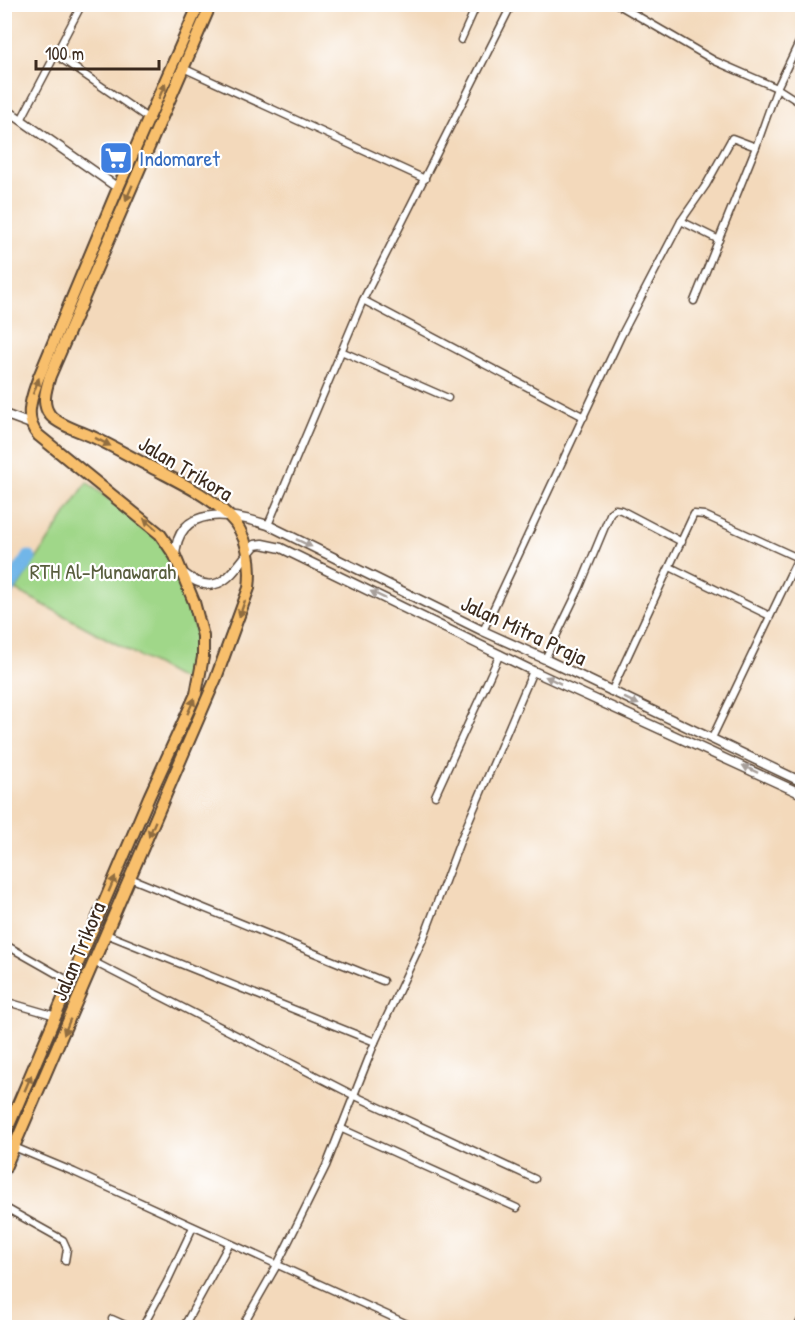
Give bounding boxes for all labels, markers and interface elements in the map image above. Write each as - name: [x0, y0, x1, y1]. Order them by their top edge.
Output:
- scale bar: [36, 33, 159, 71]
- text: 100 m: [45, 41, 84, 66]
- one-way arrow: [158, 82, 167, 100]
- supermarket icon: Indomaret: [98, 140, 134, 176]
- place label: Indomaret: [139, 143, 220, 173]
- one-way arrow: [124, 184, 133, 202]
- one-way arrow: [31, 377, 41, 395]
- street label: Jalan Trikora: [133, 428, 239, 508]
- one-way arrow: [95, 437, 112, 447]
- one-way arrow: [142, 517, 157, 531]
- one-way arrow: [296, 538, 313, 547]
- park label: RTH Al-Munawarah: [30, 556, 176, 586]
- street label: Jalan Mitra Praja: [456, 588, 592, 672]
- one-way arrow: [369, 590, 386, 599]
- one-way arrow: [236, 600, 246, 618]
- one-way arrow: [543, 675, 561, 685]
- one-way arrow: [622, 696, 639, 705]
- one-way arrow: [187, 697, 196, 715]
- one-way arrow: [741, 764, 758, 773]
- one-way arrow: [147, 820, 157, 838]
- one-way arrow: [107, 875, 117, 893]
- street label: Jalan Trikora: [44, 896, 112, 1005]
- one-way arrow: [62, 1019, 72, 1037]
- one-way arrow: [23, 1074, 33, 1092]

